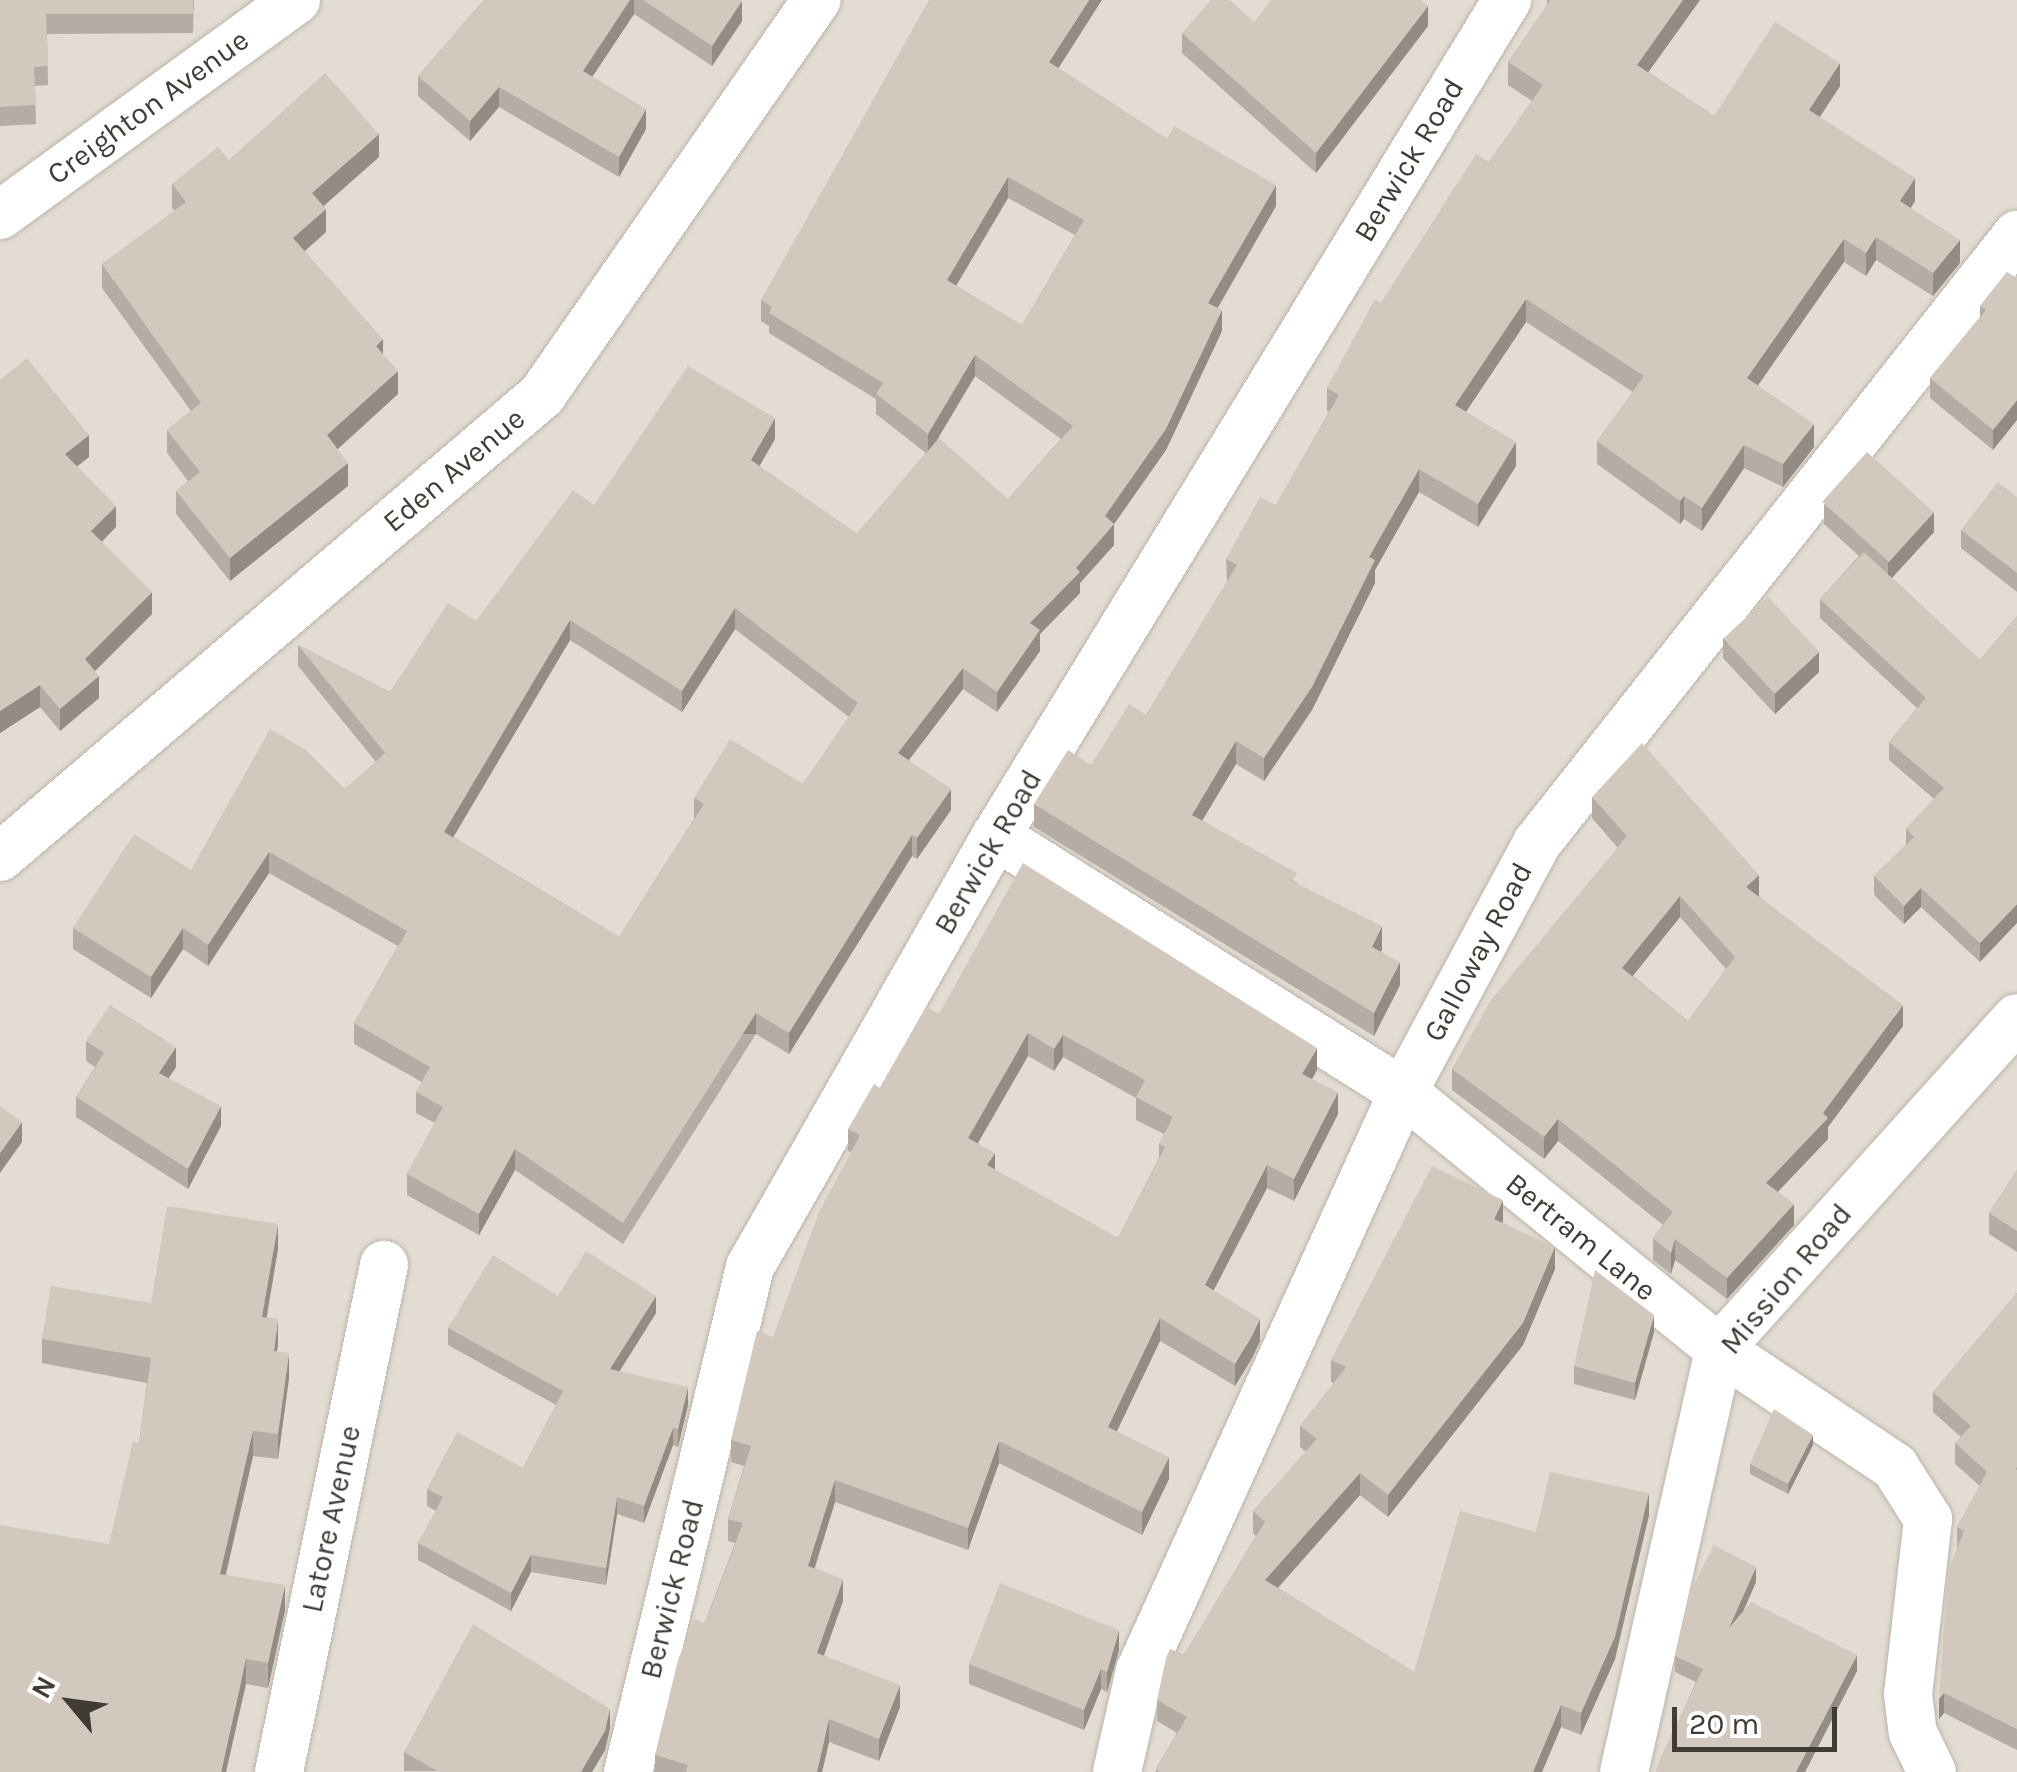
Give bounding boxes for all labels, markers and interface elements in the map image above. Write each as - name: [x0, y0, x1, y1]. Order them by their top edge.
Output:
- street label: Creighton Avenue: [40, 22, 256, 192]
- street label: Berwick Road: [1346, 72, 1472, 248]
- street label: Eden Avenue: [376, 400, 532, 540]
- street label: Berwick Road: [926, 763, 1050, 941]
- street label: Galloway Road: [1416, 856, 1540, 1048]
- street label: Bertram Lane: [1499, 1165, 1663, 1309]
- street label: Mission Road: [1713, 1196, 1859, 1362]
- street label: Latore Avenue: [294, 1422, 368, 1616]
- street label: Berwick Road: [632, 1495, 712, 1683]
- north arrow: [20, 1652, 120, 1752]
- text: N: [24, 1670, 63, 1704]
- scale bar: [1677, 1687, 1842, 1749]
- text: 20 m: [1689, 1706, 1759, 1742]

